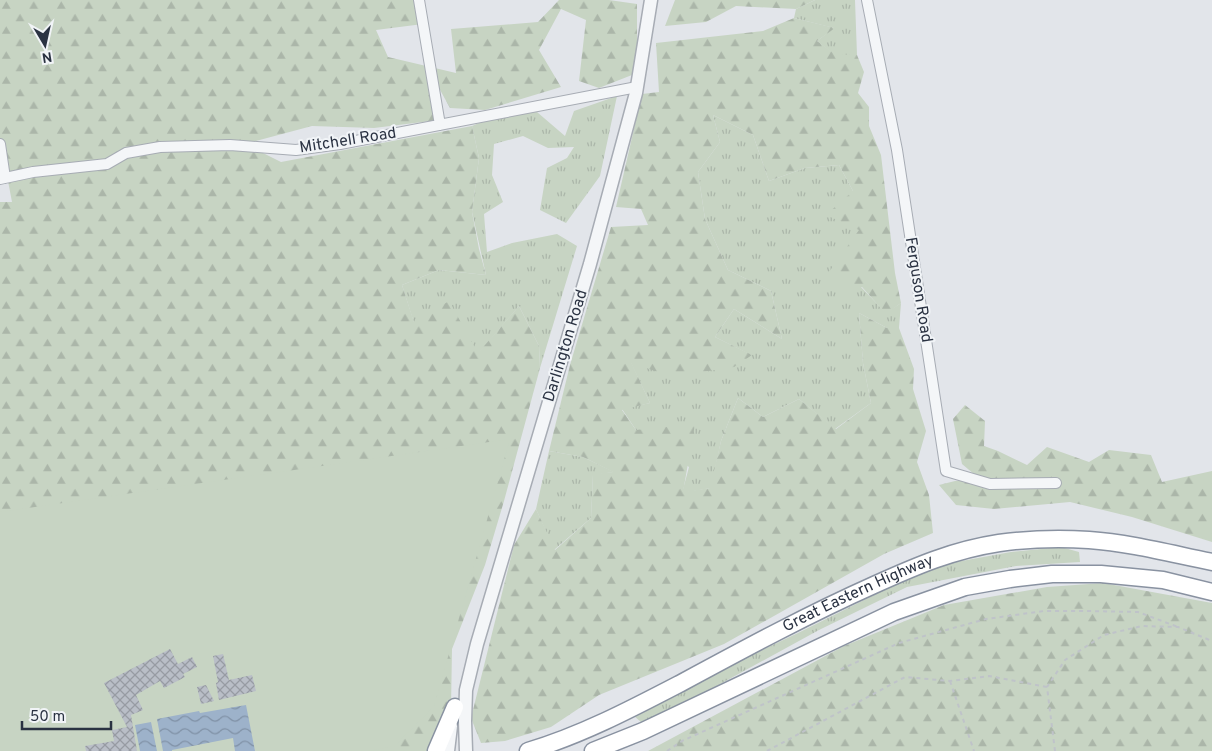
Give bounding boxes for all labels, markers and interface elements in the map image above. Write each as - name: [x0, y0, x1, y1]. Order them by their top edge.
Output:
- north arrow: [20, 20, 70, 70]
- text: N: [40, 47, 53, 66]
- street label: Mitchell Road: [298, 123, 398, 159]
- street label: Ferguson Road: [900, 236, 936, 344]
- street label: Darlington Road: [539, 287, 593, 405]
- street label: Great Eastern Highway: [779, 551, 936, 637]
- scale bar: [22, 698, 111, 730]
- text: 50 m: [30, 708, 65, 727]

